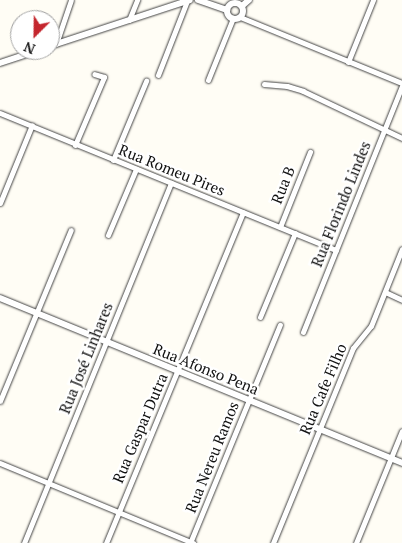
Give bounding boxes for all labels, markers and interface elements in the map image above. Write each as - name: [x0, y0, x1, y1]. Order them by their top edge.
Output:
- north arrow: [10, 10, 60, 60]
- text: N: [21, 38, 38, 59]
- street label: Rua Florindo Lindes: [308, 139, 374, 269]
- street label: Rua Romeu Pires: [116, 140, 228, 200]
- street label: Rua B: [267, 164, 299, 206]
- street label: Rua José Linhares: [55, 300, 117, 416]
- street label: Rua Afonso Pena: [150, 340, 262, 398]
- street label: Rua Cafe Filho: [296, 341, 350, 437]
- street label: Rua Gaspar Dutra: [109, 370, 171, 486]
- street label: Rua Nereu Ramos: [181, 399, 243, 515]

